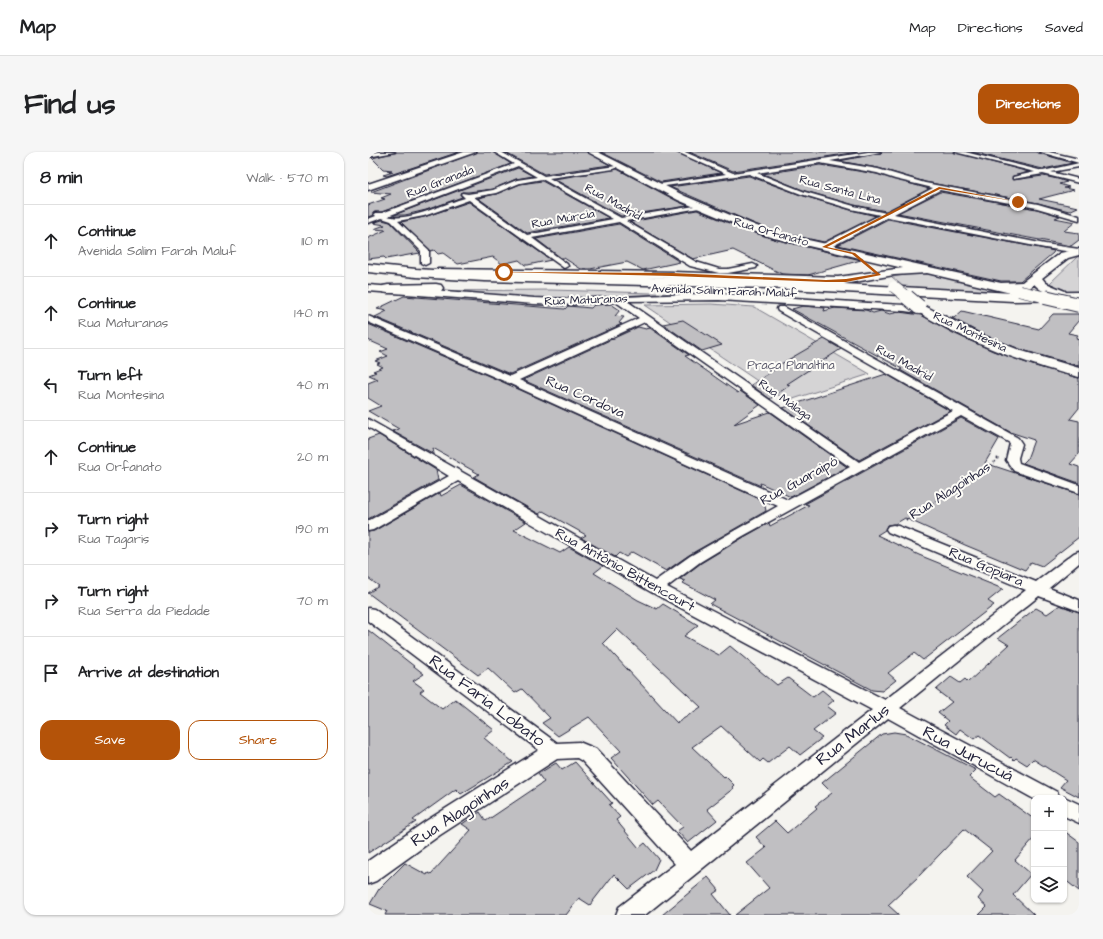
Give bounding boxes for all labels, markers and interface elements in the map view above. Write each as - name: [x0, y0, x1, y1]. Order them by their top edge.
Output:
- text: Map: [20, 14, 56, 41]
- text: Map: [909, 18, 936, 38]
- text: Directions: [958, 18, 1023, 38]
- text: Saved: [1045, 18, 1083, 38]
- button: Directions: [978, 84, 1079, 124]
- text: Find us: [24, 85, 115, 124]
- street label: Rua Granada: [404, 161, 476, 203]
- text: 8 min: [40, 166, 82, 190]
- text: Walk · 570 m: [246, 169, 328, 187]
- street label: Rua Santa Lina: [798, 171, 882, 209]
- street label: Rua Madrid: [582, 179, 644, 225]
- route end: [1009, 193, 1027, 211]
- street label: Rua Múrcia: [530, 205, 596, 233]
- street label: Rua Orfanato: [732, 213, 811, 251]
- text: Continue: [78, 221, 136, 242]
- icon: ahead: [40, 230, 62, 252]
- text: 110 m: [301, 232, 328, 250]
- text: Avenida Salim Farah Maluf: [78, 242, 236, 260]
- route start: [495, 263, 513, 281]
- street label: Avenida Salim Farah Maluf: [651, 280, 798, 302]
- street label: Rua Maturanas: [544, 290, 628, 310]
- text: Continue: [78, 293, 136, 314]
- icon: ahead: [40, 302, 62, 324]
- text: 140 m: [294, 304, 328, 322]
- street label: Rua Montesina: [930, 307, 1010, 357]
- text: Rua Maturanas: [78, 314, 168, 332]
- street label: Rua Madrid: [873, 340, 935, 386]
- park label: Praça Planaltina: [747, 357, 835, 374]
- text: Turn left: [78, 365, 142, 386]
- street label: Rua Cordova: [542, 371, 628, 423]
- icon: left: [40, 374, 62, 396]
- street label: Rua Málaga: [754, 375, 815, 426]
- text: 40 m: [296, 376, 328, 394]
- text: Rua Montesina: [78, 386, 164, 404]
- text: Continue: [78, 437, 136, 458]
- icon: ahead: [40, 446, 62, 468]
- text: 20 m: [297, 448, 328, 466]
- street label: Rua Guaraipó: [756, 451, 842, 511]
- street label: Rua Alagoinhas: [905, 457, 995, 525]
- text: Rua Orfanato: [78, 458, 162, 476]
- text: Turn right: [78, 509, 149, 530]
- icon: right: [40, 518, 62, 540]
- text: 190 m: [295, 520, 328, 538]
- street label: Rua Antônio Bittencourt: [551, 523, 699, 617]
- text: Rua Tagaris: [78, 530, 149, 548]
- street label: Rua Gopiara: [946, 542, 1026, 592]
- text: Turn right: [78, 581, 149, 602]
- icon: right: [40, 590, 62, 612]
- text: 70 m: [296, 592, 328, 610]
- text: Rua Serra da Piedade: [78, 602, 210, 620]
- street label: Rua Faria Lobato: [424, 649, 550, 753]
- icon: arrive: [40, 662, 62, 684]
- text: Arrive at destination: [78, 662, 219, 683]
- street label: Rua Marlus: [811, 698, 895, 772]
- button: Save: [40, 720, 180, 760]
- button: Share: [188, 720, 328, 760]
- street label: Rua Jurucuá: [918, 720, 1018, 788]
- street label: Rua Alagoinhas: [406, 771, 515, 854]
- map controls: [1031, 795, 1067, 903]
- button: +: [1031, 795, 1067, 831]
- button: −: [1031, 831, 1067, 867]
- button: layers: [1031, 867, 1067, 903]

